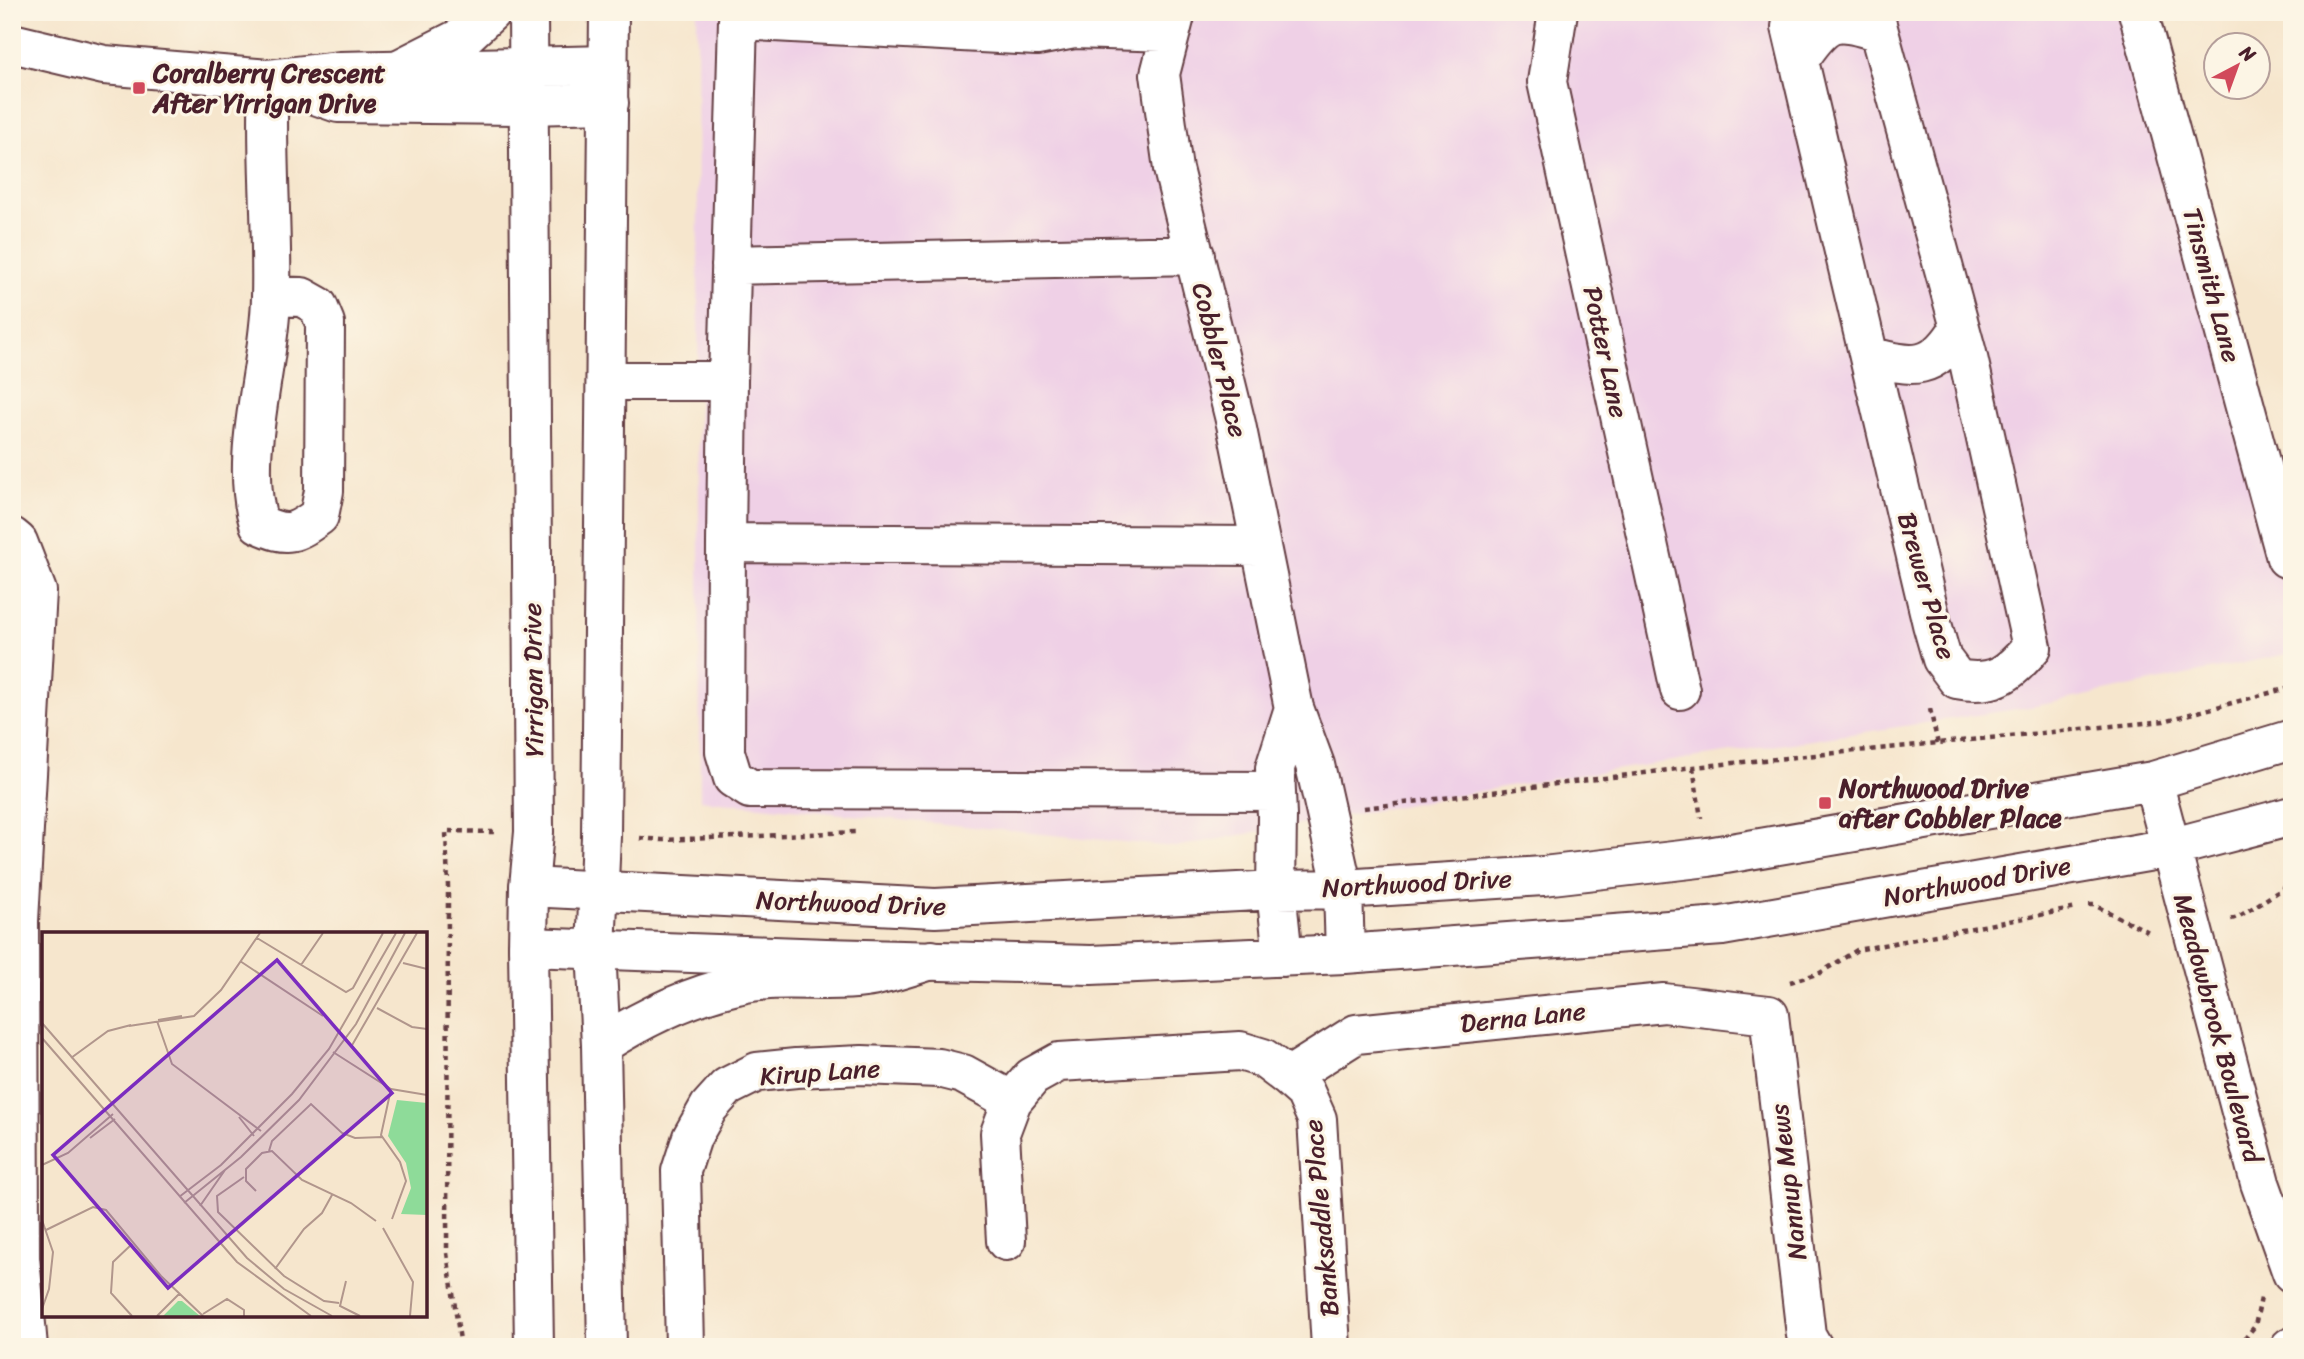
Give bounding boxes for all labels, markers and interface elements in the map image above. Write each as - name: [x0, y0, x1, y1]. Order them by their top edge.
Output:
- north arrow: [2202, 32, 2272, 102]
- text: N: [2231, 36, 2264, 71]
- place label: Coralberry Crescent After Yirrigan Drive: [152, 50, 386, 126]
- marker: Coralberry Crescent After Yirrigan Drive: [131, 80, 147, 96]
- street label: Tinsmith Lane: [2169, 202, 2255, 368]
- street label: Cobbler Place: [1179, 278, 1261, 442]
- street label: Potter Lane: [1570, 282, 1642, 422]
- street label: Brewer Place: [1884, 507, 1970, 665]
- street label: Yirrigan Drive: [509, 602, 557, 758]
- place label: Northwood Drive after Cobbler Place: [1838, 765, 2062, 841]
- marker: Northwood Drive after Cobbler Place: [1817, 795, 1833, 811]
- street label: Northwood Drive: [1879, 842, 2075, 920]
- street label: Northwood Drive: [1321, 855, 1513, 911]
- street label: Northwood Drive: [755, 877, 947, 929]
- street label: Meadowbrook Boulevard: [2160, 888, 2277, 1170]
- inset map: [42, 932, 427, 1317]
- street label: Derna Lane: [1458, 988, 1588, 1046]
- street label: Kirup Lane: [758, 1045, 882, 1099]
- street label: Nannup Mews: [1756, 1101, 1820, 1263]
- street label: Banksaddle Place: [1289, 1118, 1353, 1318]

